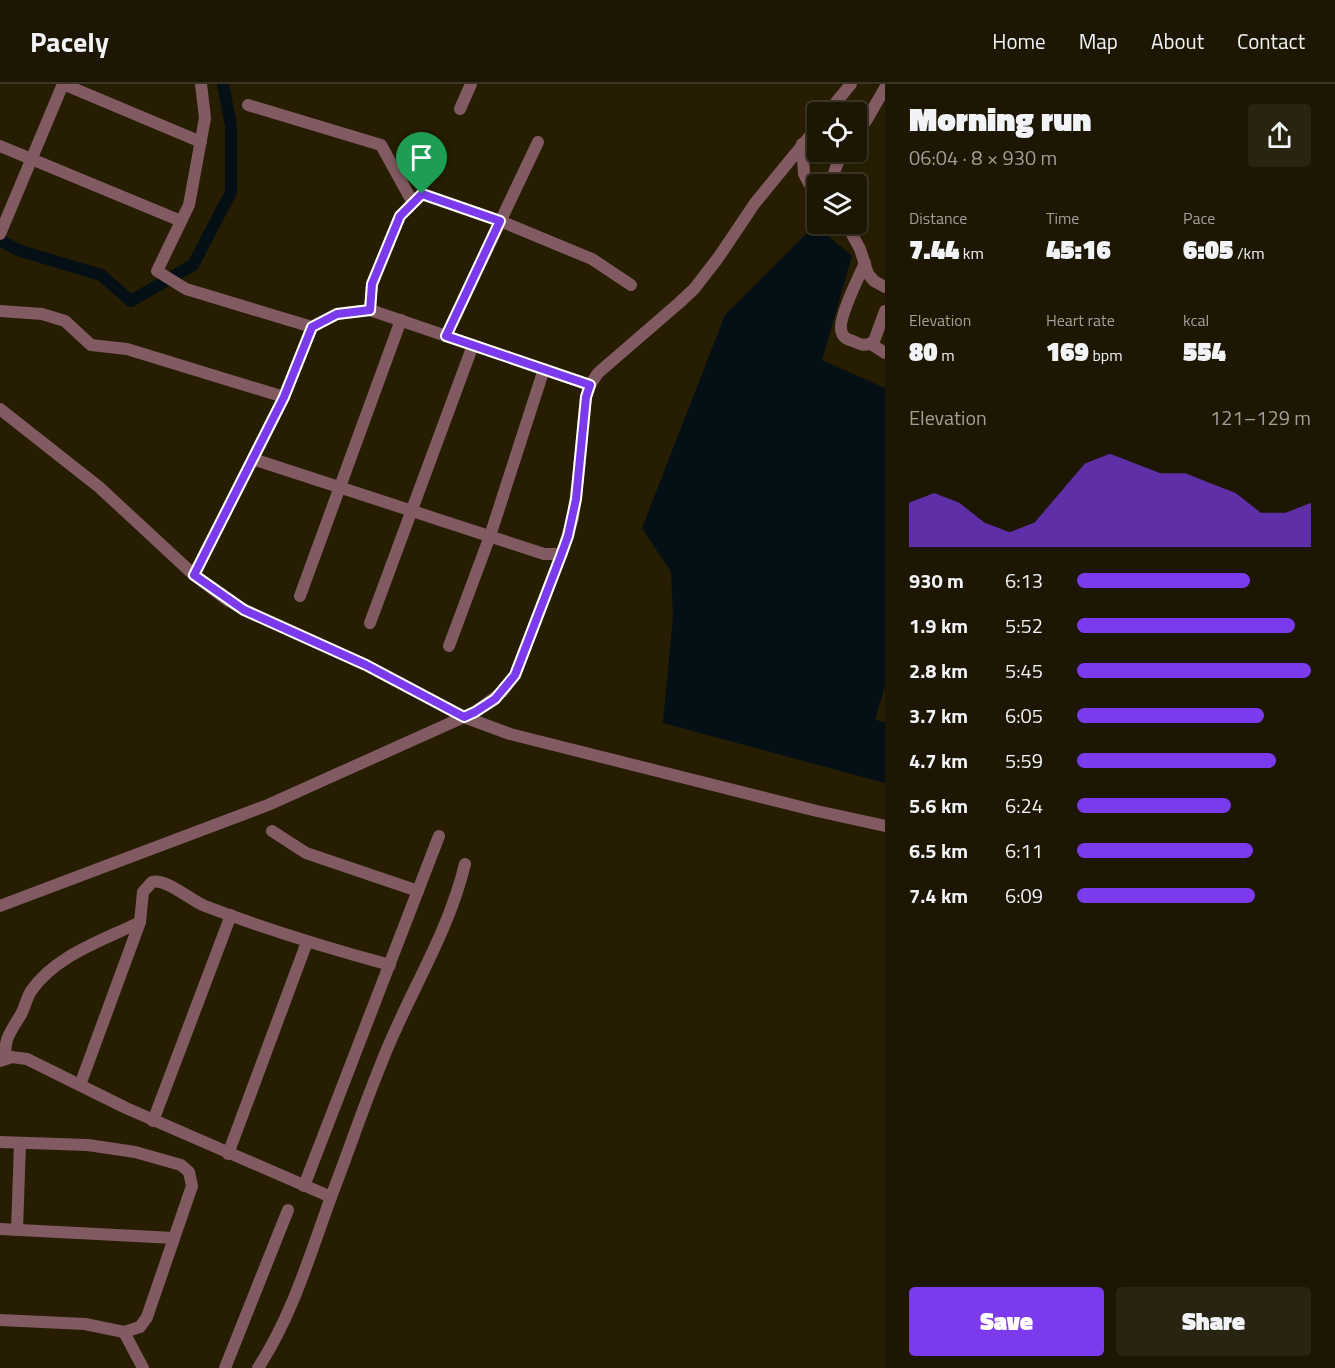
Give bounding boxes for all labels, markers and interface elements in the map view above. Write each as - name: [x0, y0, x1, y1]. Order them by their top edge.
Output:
- text: Pacely: [30, 20, 109, 63]
- text: Home: [992, 25, 1046, 57]
- text: Map: [1079, 25, 1118, 57]
- text: About: [1151, 25, 1204, 57]
- text: Contact: [1237, 25, 1305, 57]
- text: Morning run: [909, 94, 1091, 144]
- map controls: [807, 102, 867, 234]
- button: locate: [807, 102, 867, 162]
- button: share: [1248, 104, 1311, 167]
- pin: [396, 132, 447, 194]
- icon: arrive: [405, 141, 438, 174]
- text: 06:04 · 8 × 930 m: [909, 142, 1057, 173]
- button: layers: [807, 174, 867, 234]
- text: Distance: [909, 206, 967, 230]
- text: Time: [1046, 206, 1079, 230]
- text: Pace: [1183, 206, 1215, 230]
- text: 7.44: [909, 230, 959, 269]
- text: 45:16: [1046, 230, 1111, 269]
- text: 6:05: [1183, 230, 1233, 269]
- text: km: [959, 241, 984, 265]
- text: /km: [1233, 241, 1265, 265]
- text: Elevation: [909, 308, 971, 332]
- text: Heart rate: [1046, 308, 1115, 332]
- text: kcal: [1183, 308, 1209, 332]
- text: 80: [909, 332, 938, 371]
- text: 169: [1046, 332, 1089, 371]
- text: 554: [1183, 332, 1226, 371]
- text: m: [938, 343, 955, 367]
- text: bpm: [1089, 343, 1123, 367]
- text: Elevation: [909, 402, 987, 433]
- text: 121–129 m: [1210, 402, 1311, 433]
- text: 930 m: [909, 565, 964, 596]
- text: 6:13: [1005, 565, 1043, 596]
- text: 1.9 km: [909, 610, 968, 641]
- text: 5:52: [1005, 610, 1043, 641]
- text: 2.8 km: [909, 655, 968, 686]
- text: 5:45: [1005, 655, 1043, 686]
- text: 3.7 km: [909, 700, 968, 731]
- text: 6:05: [1005, 700, 1043, 731]
- text: 4.7 km: [909, 745, 968, 776]
- text: 5:59: [1005, 745, 1043, 776]
- text: 5.6 km: [909, 790, 968, 821]
- text: 6:24: [1005, 790, 1043, 821]
- text: 6.5 km: [909, 835, 968, 866]
- text: 6:11: [1005, 835, 1043, 866]
- text: 7.4 km: [909, 880, 968, 911]
- text: 6:09: [1005, 880, 1043, 911]
- button: Save: [909, 1287, 1104, 1356]
- button: Share: [1116, 1287, 1311, 1356]

